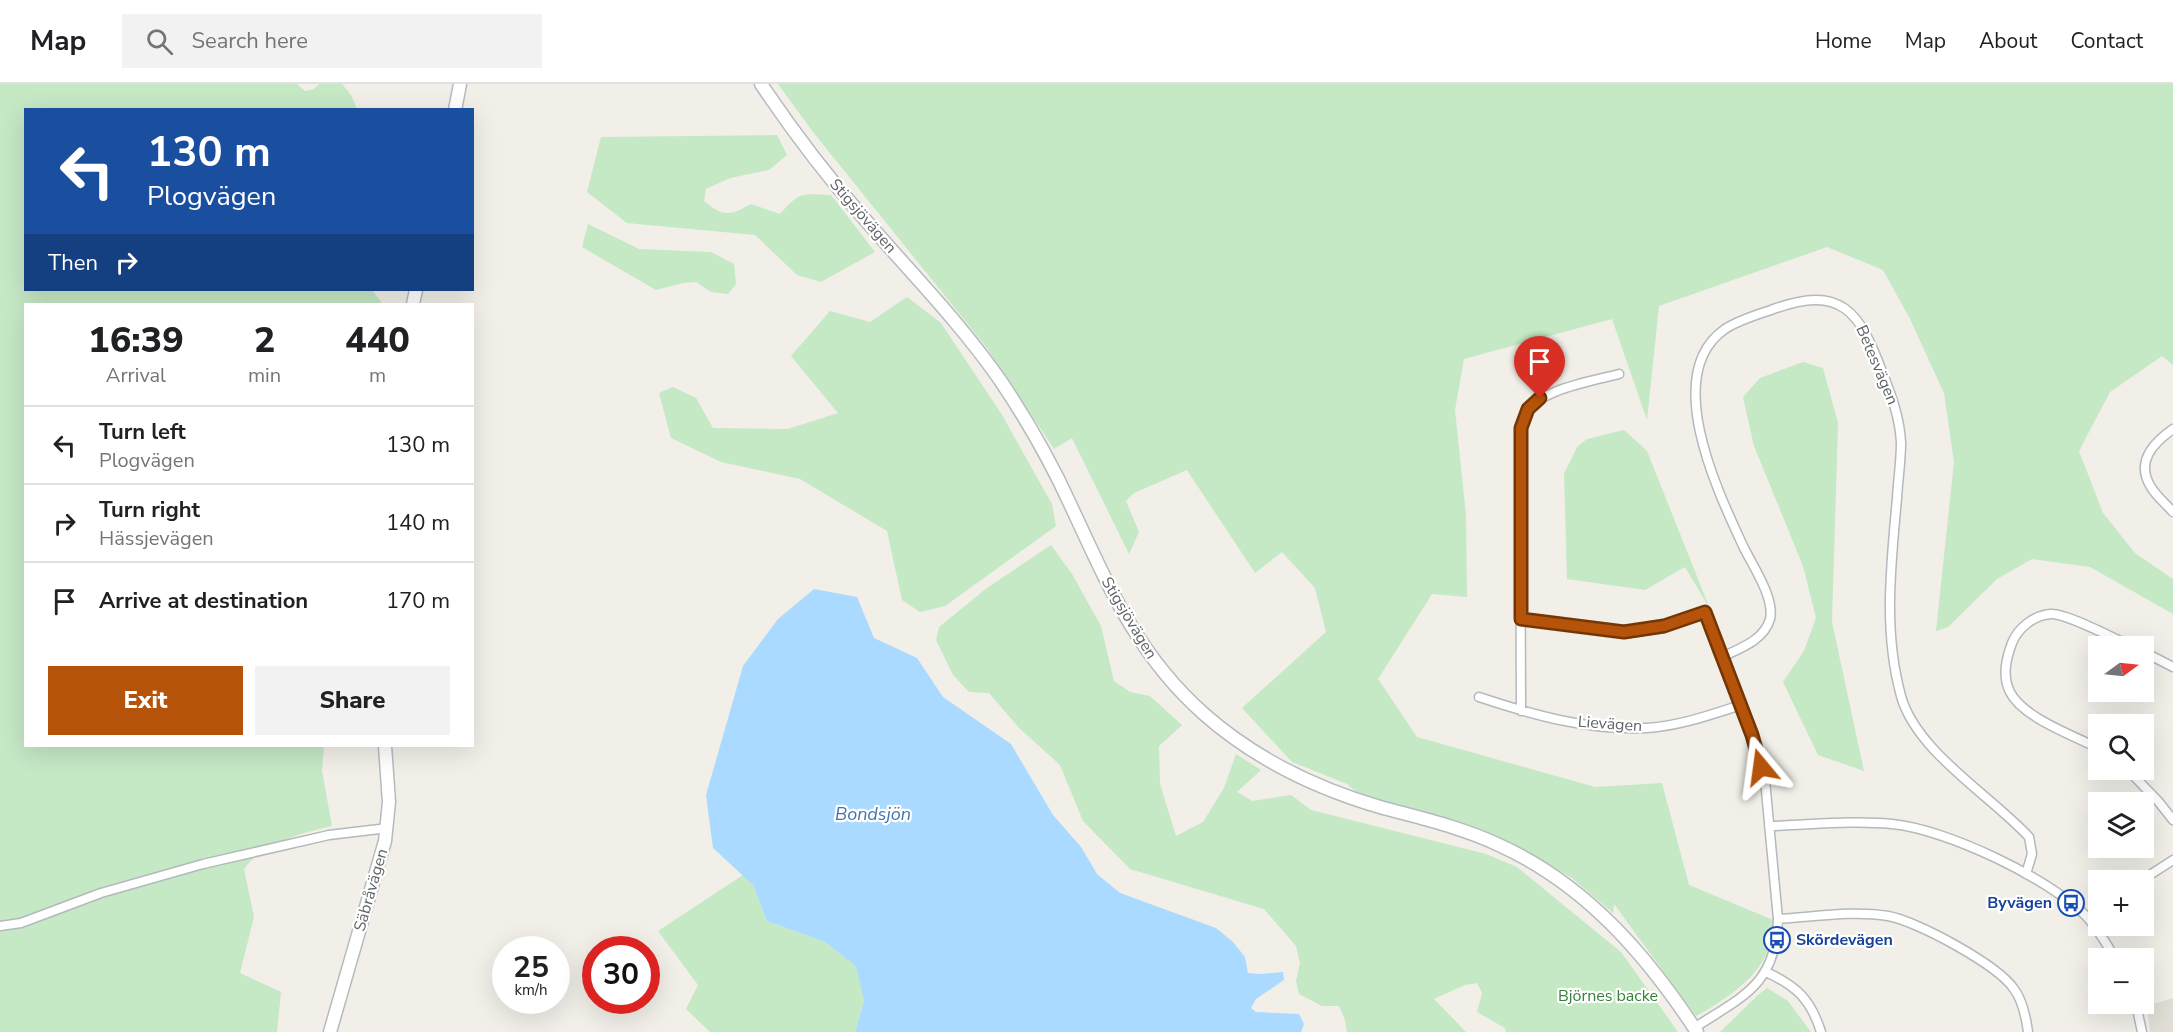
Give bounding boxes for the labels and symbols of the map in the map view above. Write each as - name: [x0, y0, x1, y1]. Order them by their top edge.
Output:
- street label: Stigsjövägen: [824, 174, 902, 258]
- street label: Betesvägen: [1850, 322, 1904, 408]
- pin: [1514, 336, 1565, 398]
- street label: Stigsjövägen: [1096, 573, 1162, 663]
- north arrow: [2088, 636, 2154, 702]
- street label: Lievägen: [1577, 711, 1643, 737]
- position arrow: [1729, 735, 1793, 799]
- water label: Bondsjön: [835, 802, 911, 826]
- street label: Säbråvägen: [349, 846, 393, 934]
- bus stop icon: Byvägen: [2056, 888, 2086, 918]
- place label: Byvägen: [1987, 892, 2052, 914]
- bus stop icon: Skördevägen: [1762, 925, 1792, 955]
- place label: Skördevägen: [1796, 929, 1893, 951]
- speed limit sign: 30: [582, 936, 660, 1014]
- park label: Björnes backe: [1558, 985, 1658, 1007]

